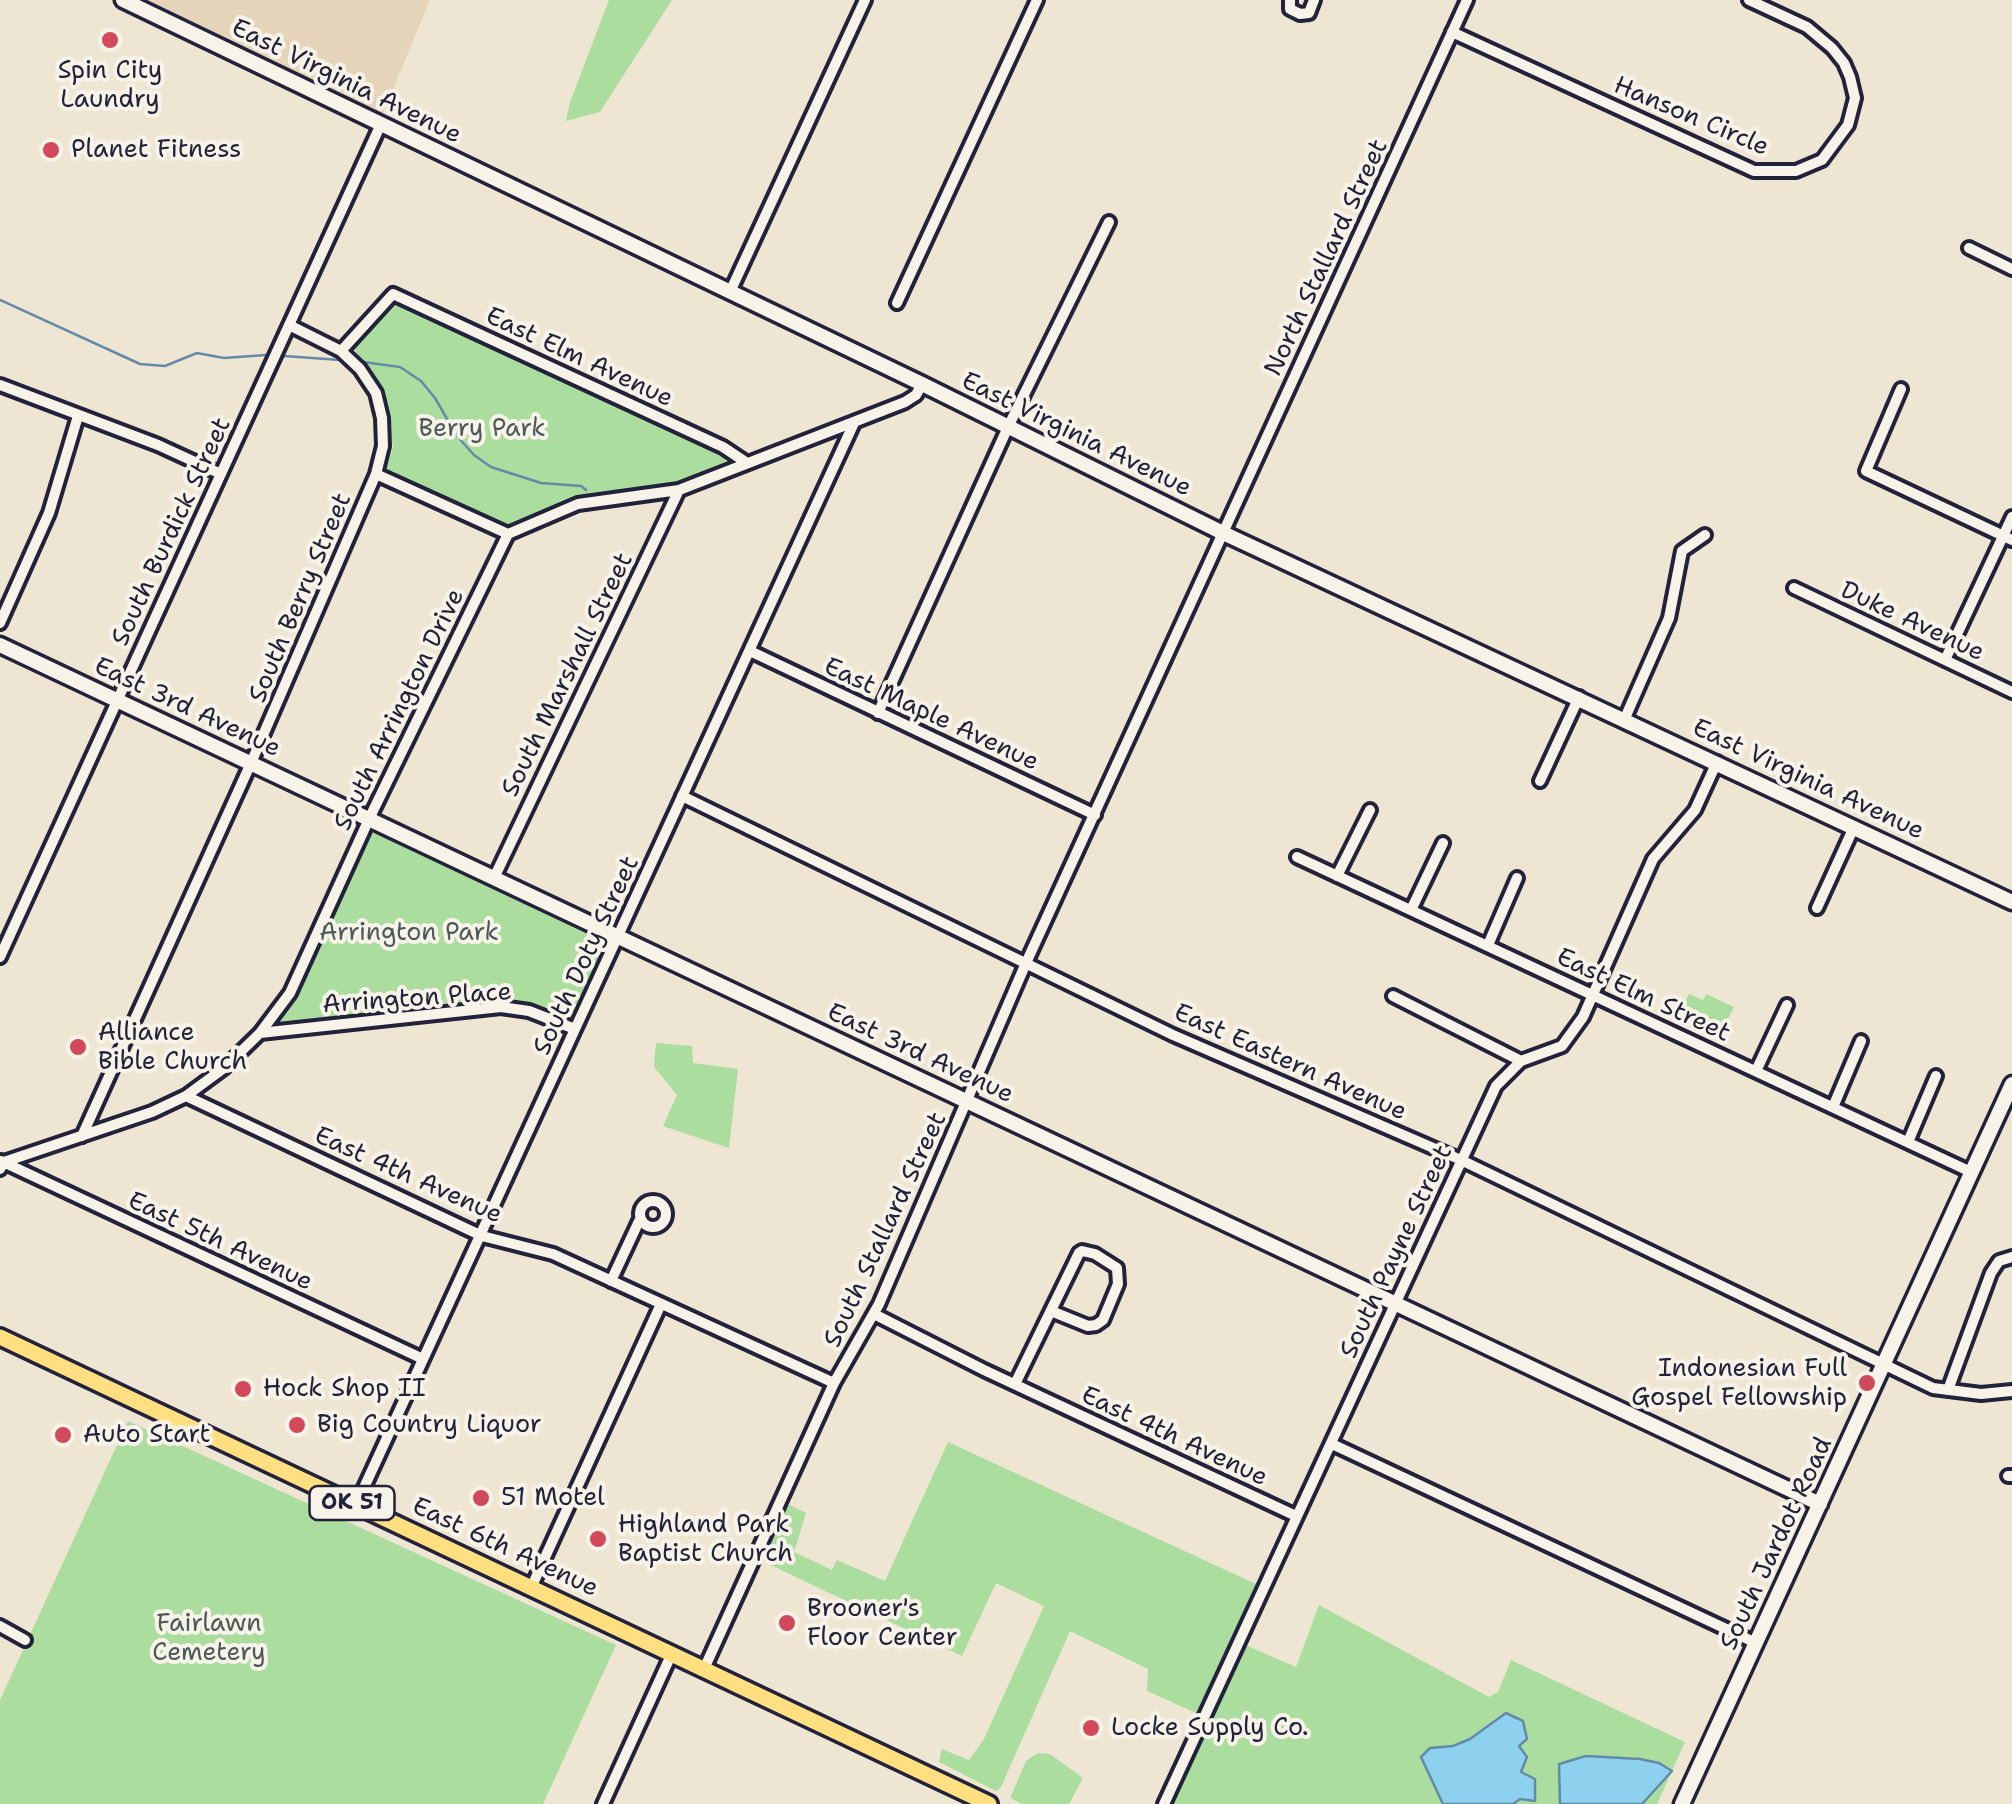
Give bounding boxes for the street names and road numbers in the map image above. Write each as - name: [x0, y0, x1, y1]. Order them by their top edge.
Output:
- street label: East Virginia Avenue: [226, 13, 466, 151]
- street label: Hanson Circle: [1609, 71, 1773, 163]
- street label: North Stallard Street: [1259, 135, 1395, 381]
- street label: East Elm Avenue: [481, 302, 677, 414]
- street label: East Virginia Avenue: [956, 366, 1196, 504]
- street label: South Burdick Street: [106, 413, 238, 651]
- street label: South Berry Street: [243, 489, 359, 707]
- street label: South Marshall Street: [496, 548, 640, 802]
- street label: Duke Avenue: [1835, 576, 1989, 668]
- street label: South Arrington Drive: [328, 584, 472, 836]
- street label: East 3rd Avenue: [89, 652, 285, 764]
- street label: East Maple Avenue: [819, 652, 1043, 778]
- street label: East Virginia Avenue: [1687, 713, 1929, 847]
- street label: South Doty Street: [528, 852, 646, 1060]
- street label: East Elm Street: [1551, 943, 1735, 1049]
- street label: Arrington Place: [321, 977, 513, 1021]
- street label: East 3rd Avenue: [822, 998, 1018, 1110]
- street label: East Eastern Avenue: [1169, 998, 1411, 1128]
- street label: South Stallard Street: [818, 1108, 954, 1352]
- street label: East 4th Avenue: [310, 1121, 506, 1231]
- street label: South Payne Street: [1334, 1141, 1460, 1363]
- street label: East 5th Avenue: [123, 1186, 317, 1298]
- street label: East 4th Avenue: [1076, 1381, 1272, 1493]
- street label: South Jardot Road: [1715, 1433, 1839, 1655]
- road number: OK 51: [310, 1486, 394, 1520]
- street label: East 6th Avenue: [407, 1492, 603, 1604]

